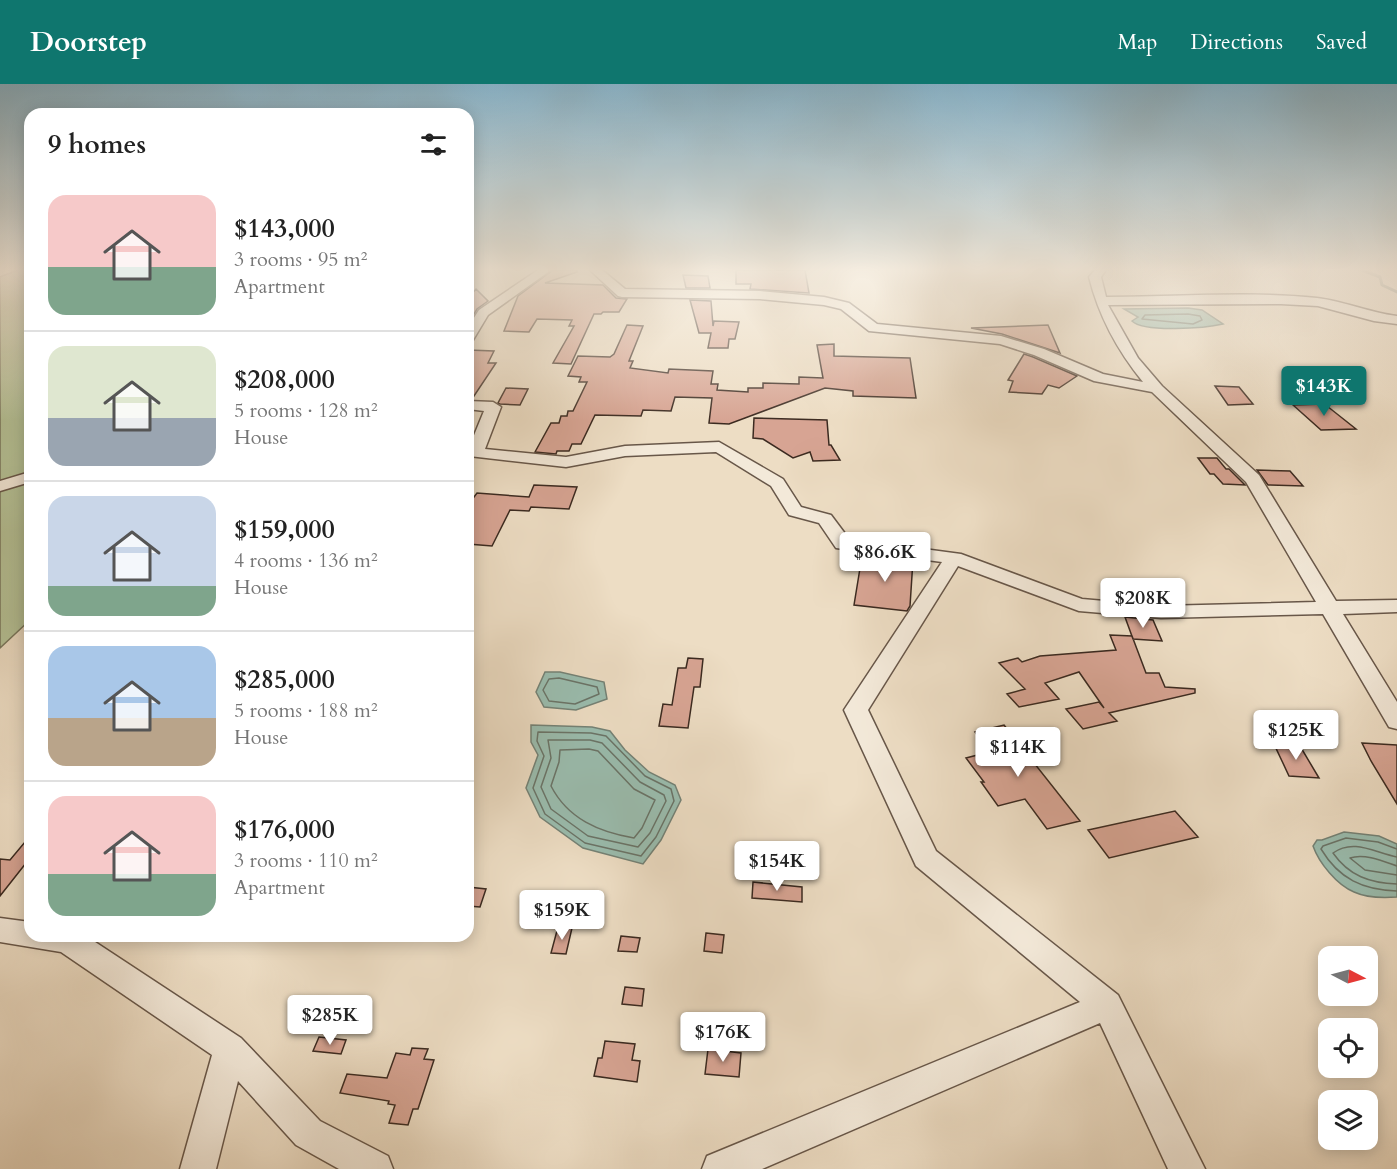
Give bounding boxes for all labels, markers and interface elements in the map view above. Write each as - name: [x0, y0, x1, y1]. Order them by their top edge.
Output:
- text: Doorstep: [30, 23, 147, 61]
- text: Map: [1117, 28, 1157, 57]
- text: Directions: [1190, 28, 1283, 57]
- text: Saved: [1316, 28, 1367, 57]
- text: 9 homes: [48, 127, 146, 162]
- icon: filters: [417, 128, 450, 161]
- text: $143,000: [234, 211, 335, 246]
- icon: home: [96, 219, 168, 291]
- text: 3 rooms · 95 m²: [234, 246, 367, 273]
- text: Apartment: [234, 273, 325, 300]
- text: $208,000: [234, 362, 335, 397]
- pin: $143K: [1282, 366, 1366, 417]
- icon: home: [96, 370, 168, 442]
- text: $143K: [1295, 372, 1353, 399]
- text: 5 rooms · 128 m²: [234, 397, 378, 424]
- text: House: [234, 424, 288, 451]
- text: $159,000: [234, 512, 335, 547]
- icon: home: [96, 520, 168, 592]
- pin: $86.6K: [836, 532, 934, 583]
- text: $86.6K: [854, 538, 916, 565]
- text: 4 rooms · 136 m²: [234, 547, 378, 574]
- text: House: [234, 574, 288, 601]
- pin: $208K: [1101, 578, 1185, 629]
- text: $208K: [1114, 584, 1172, 611]
- text: $285,000: [234, 662, 335, 697]
- icon: home: [96, 670, 168, 742]
- text: 5 rooms · 188 m²: [234, 697, 378, 724]
- pin: $125K: [1254, 710, 1338, 761]
- text: $125K: [1267, 716, 1325, 743]
- text: House: [234, 724, 288, 751]
- pin: $114K: [976, 727, 1060, 778]
- text: $114K: [989, 733, 1047, 760]
- text: $176,000: [234, 812, 335, 847]
- icon: home: [96, 820, 168, 892]
- pin: $154K: [735, 841, 819, 892]
- text: 3 rooms · 110 m²: [234, 847, 378, 874]
- text: $154K: [748, 847, 806, 874]
- text: Apartment: [234, 874, 325, 901]
- pin: $159K: [520, 890, 604, 941]
- text: $159K: [533, 896, 591, 923]
- north arrow: [1318, 946, 1378, 1006]
- map controls: [1318, 946, 1378, 1150]
- pin: $285K: [288, 995, 372, 1046]
- text: $285K: [301, 1001, 359, 1028]
- pin: $176K: [681, 1012, 765, 1063]
- text: $176K: [694, 1018, 752, 1045]
- button: locate: [1318, 1018, 1378, 1078]
- button: layers: [1318, 1090, 1378, 1150]

